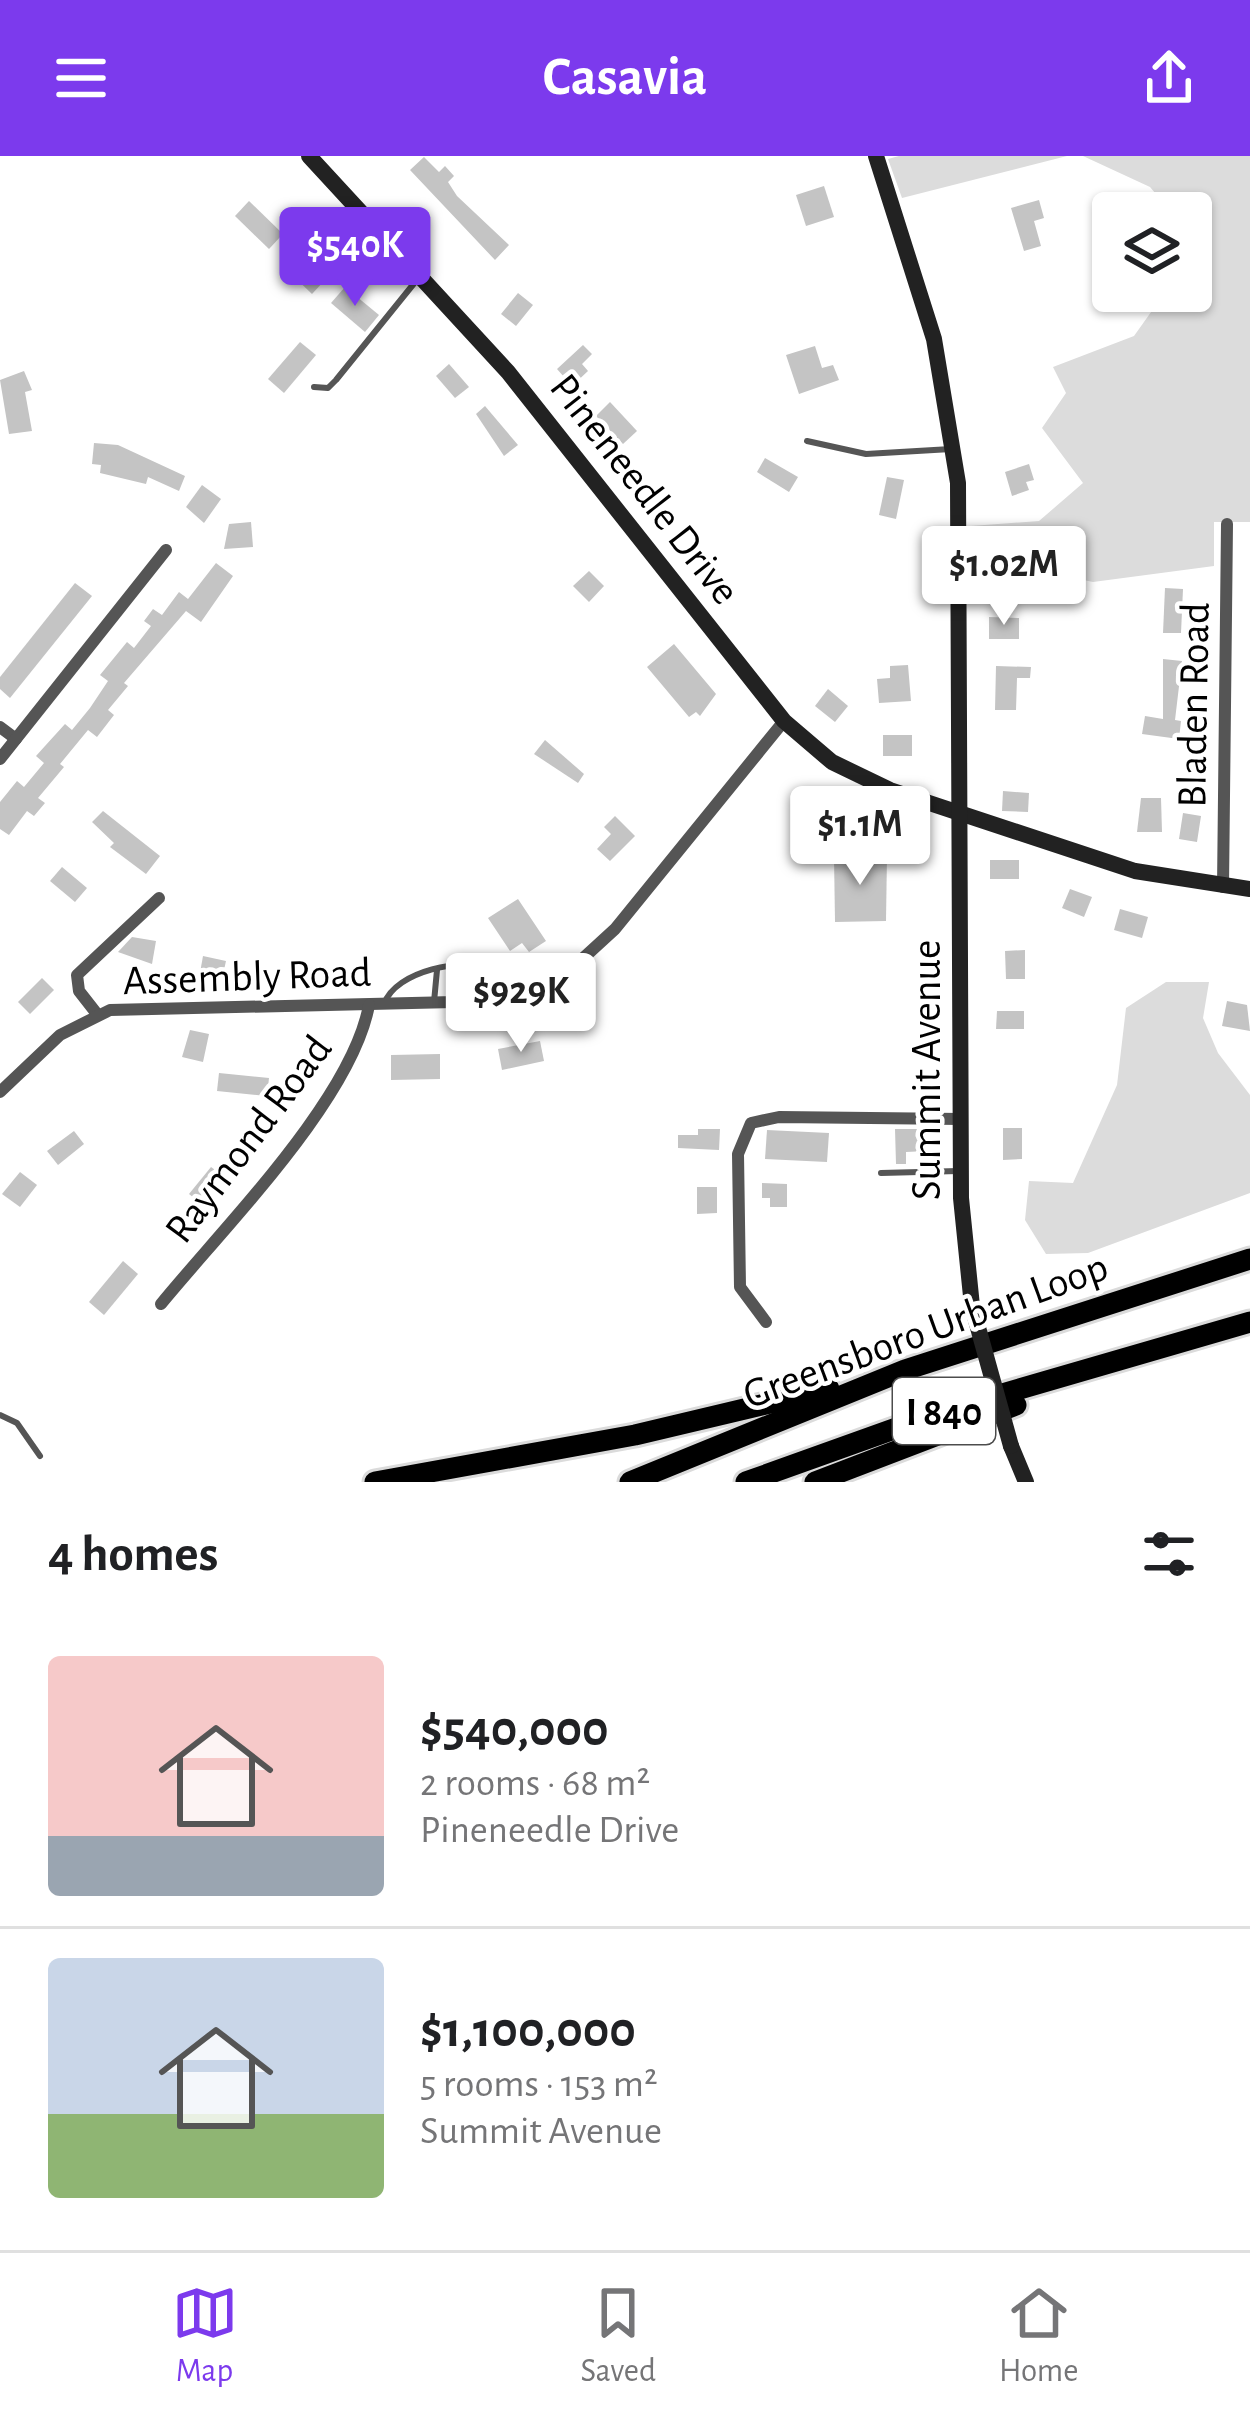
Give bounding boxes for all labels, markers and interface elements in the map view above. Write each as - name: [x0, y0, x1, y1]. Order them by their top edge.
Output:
- icon: menu: [48, 45, 114, 111]
- icon: share: [1136, 45, 1202, 111]
- text: Casavia: [543, 51, 707, 105]
- map controls: [1092, 192, 1212, 312]
- button: layers: [1092, 192, 1212, 312]
- pin: $540K: [271, 207, 439, 309]
- text: $540K: [306, 226, 404, 265]
- street label: Pineneedle Drive: [542, 366, 747, 612]
- pin: $1.02M: [906, 526, 1102, 628]
- text: $1.02M: [949, 545, 1059, 584]
- street label: Bladen Road: [1171, 602, 1217, 808]
- pin: $1.1M: [776, 786, 944, 888]
- text: $1.1M: [817, 805, 903, 844]
- street label: Summit Avenue: [906, 940, 948, 1200]
- street label: Assembly Road: [122, 952, 372, 1002]
- pin: $929K: [437, 953, 605, 1055]
- text: $929K: [473, 972, 569, 1011]
- street label: Raymond Road: [158, 1028, 340, 1250]
- street label: Greensboro Urban Loop: [738, 1245, 1113, 1416]
- road number: I 840: [893, 1378, 995, 1444]
- icon: filters: [1136, 1521, 1202, 1587]
- text: 4 homes: [48, 1529, 218, 1580]
- icon: home: [144, 1704, 288, 1848]
- text: $540,000: [420, 1704, 609, 1755]
- text: 2 rooms · 68 m²: [420, 1764, 650, 1803]
- text: Pineneedle Drive: [420, 1811, 679, 1850]
- text: $1,100,000: [420, 2005, 636, 2056]
- icon: home: [144, 2006, 288, 2150]
- text: 5 rooms · 153 m²: [420, 2065, 658, 2104]
- text: Summit Avenue: [420, 2112, 662, 2151]
- tab: Map: [172, 2280, 238, 2392]
- tab: Saved: [581, 2280, 656, 2392]
- tab: Home: [999, 2280, 1078, 2392]

